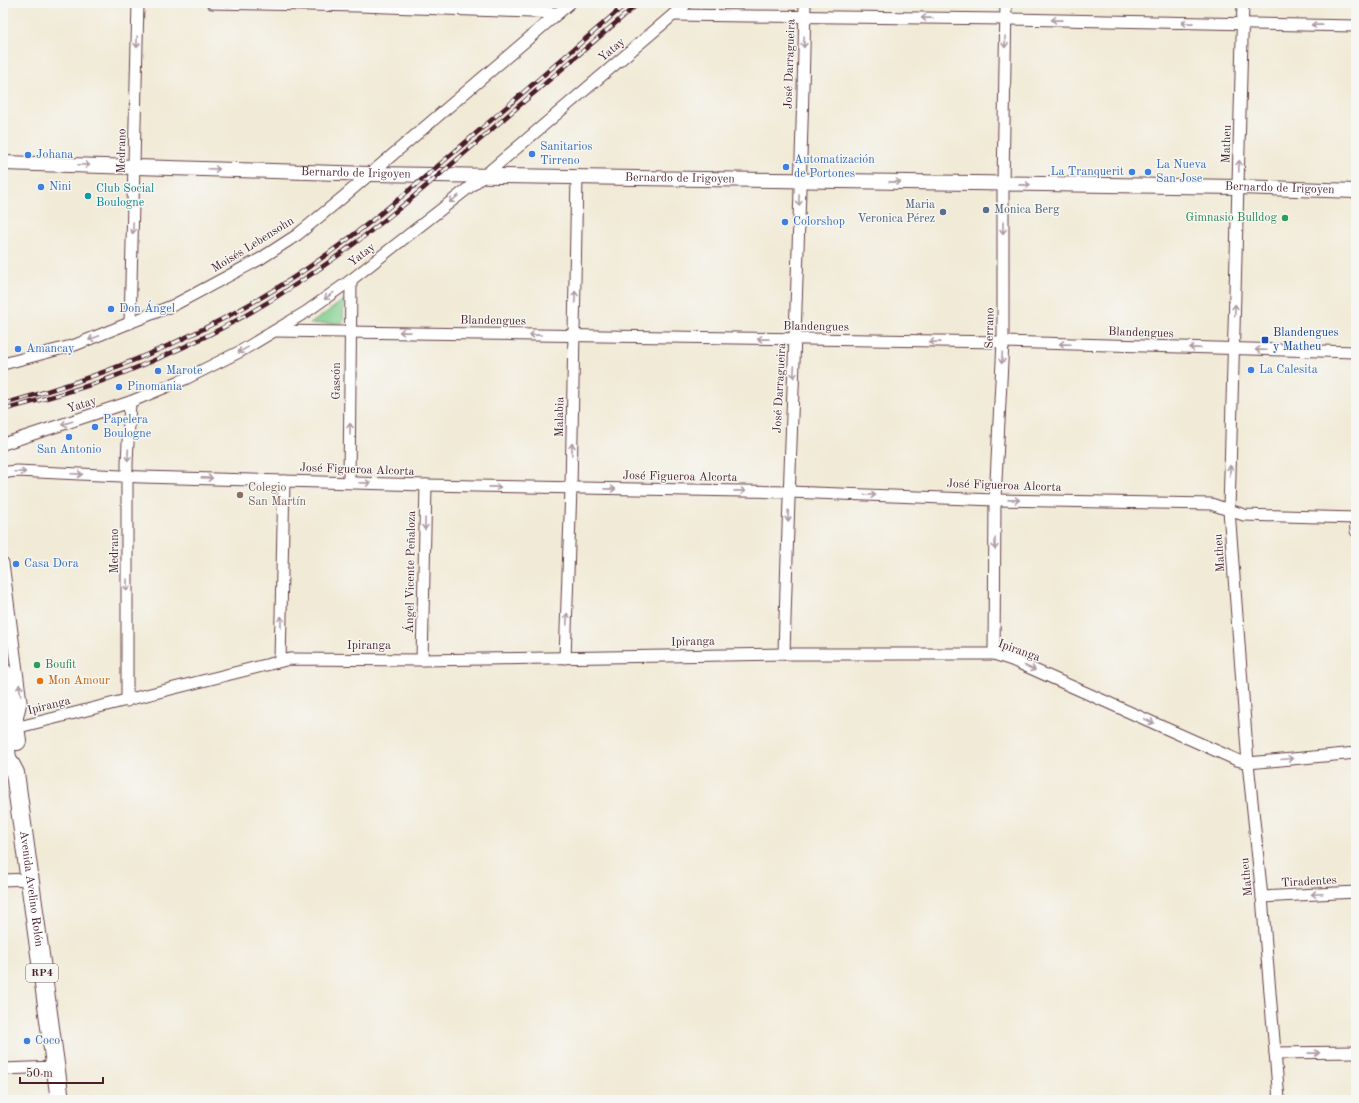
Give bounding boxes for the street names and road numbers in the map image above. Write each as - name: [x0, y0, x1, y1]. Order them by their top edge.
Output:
- street label: José Darragueira: [782, 19, 798, 109]
- street label: Yatay: [597, 35, 628, 64]
- street label: Matheu: [1220, 124, 1234, 164]
- street label: Medrano: [116, 128, 128, 174]
- street label: Bernardo de Irigoyen: [301, 166, 411, 181]
- street label: Bernardo de Irigoyen: [625, 172, 735, 185]
- street label: Bernardo de Irigoyen: [1225, 181, 1335, 196]
- street label: Moisés Lebensohn: [210, 215, 297, 275]
- street label: Yatay: [346, 241, 378, 269]
- street label: Serrano: [984, 307, 996, 349]
- street label: Blandengues: [460, 314, 526, 328]
- street label: Blandengues: [783, 320, 849, 334]
- street label: Blandengues: [1108, 326, 1174, 340]
- street label: José Darragueira: [772, 343, 788, 433]
- street label: Gascón: [331, 362, 343, 400]
- street label: Yatay: [66, 394, 99, 415]
- street label: Malabia: [554, 397, 566, 437]
- street label: José Figueroa Alcorta: [299, 462, 415, 478]
- street label: José Figueroa Alcorta: [622, 470, 738, 484]
- street label: José Figueroa Alcorta: [946, 478, 1062, 494]
- street label: Ángel Vicente Peñaloza: [401, 511, 418, 633]
- street label: Medrano: [109, 528, 121, 574]
- street label: Matheu: [1213, 533, 1227, 573]
- street label: Ipiranga: [671, 636, 715, 648]
- street label: Ipiranga: [996, 638, 1042, 664]
- street label: Ipiranga: [347, 640, 391, 652]
- street label: Ipiranga: [26, 695, 72, 717]
- street label: Avenida Avelino Rolón: [17, 830, 45, 948]
- street label: Matheu: [1239, 857, 1255, 897]
- street label: Tiradentes: [1281, 875, 1337, 889]
- road number: RP4: [26, 964, 58, 982]

